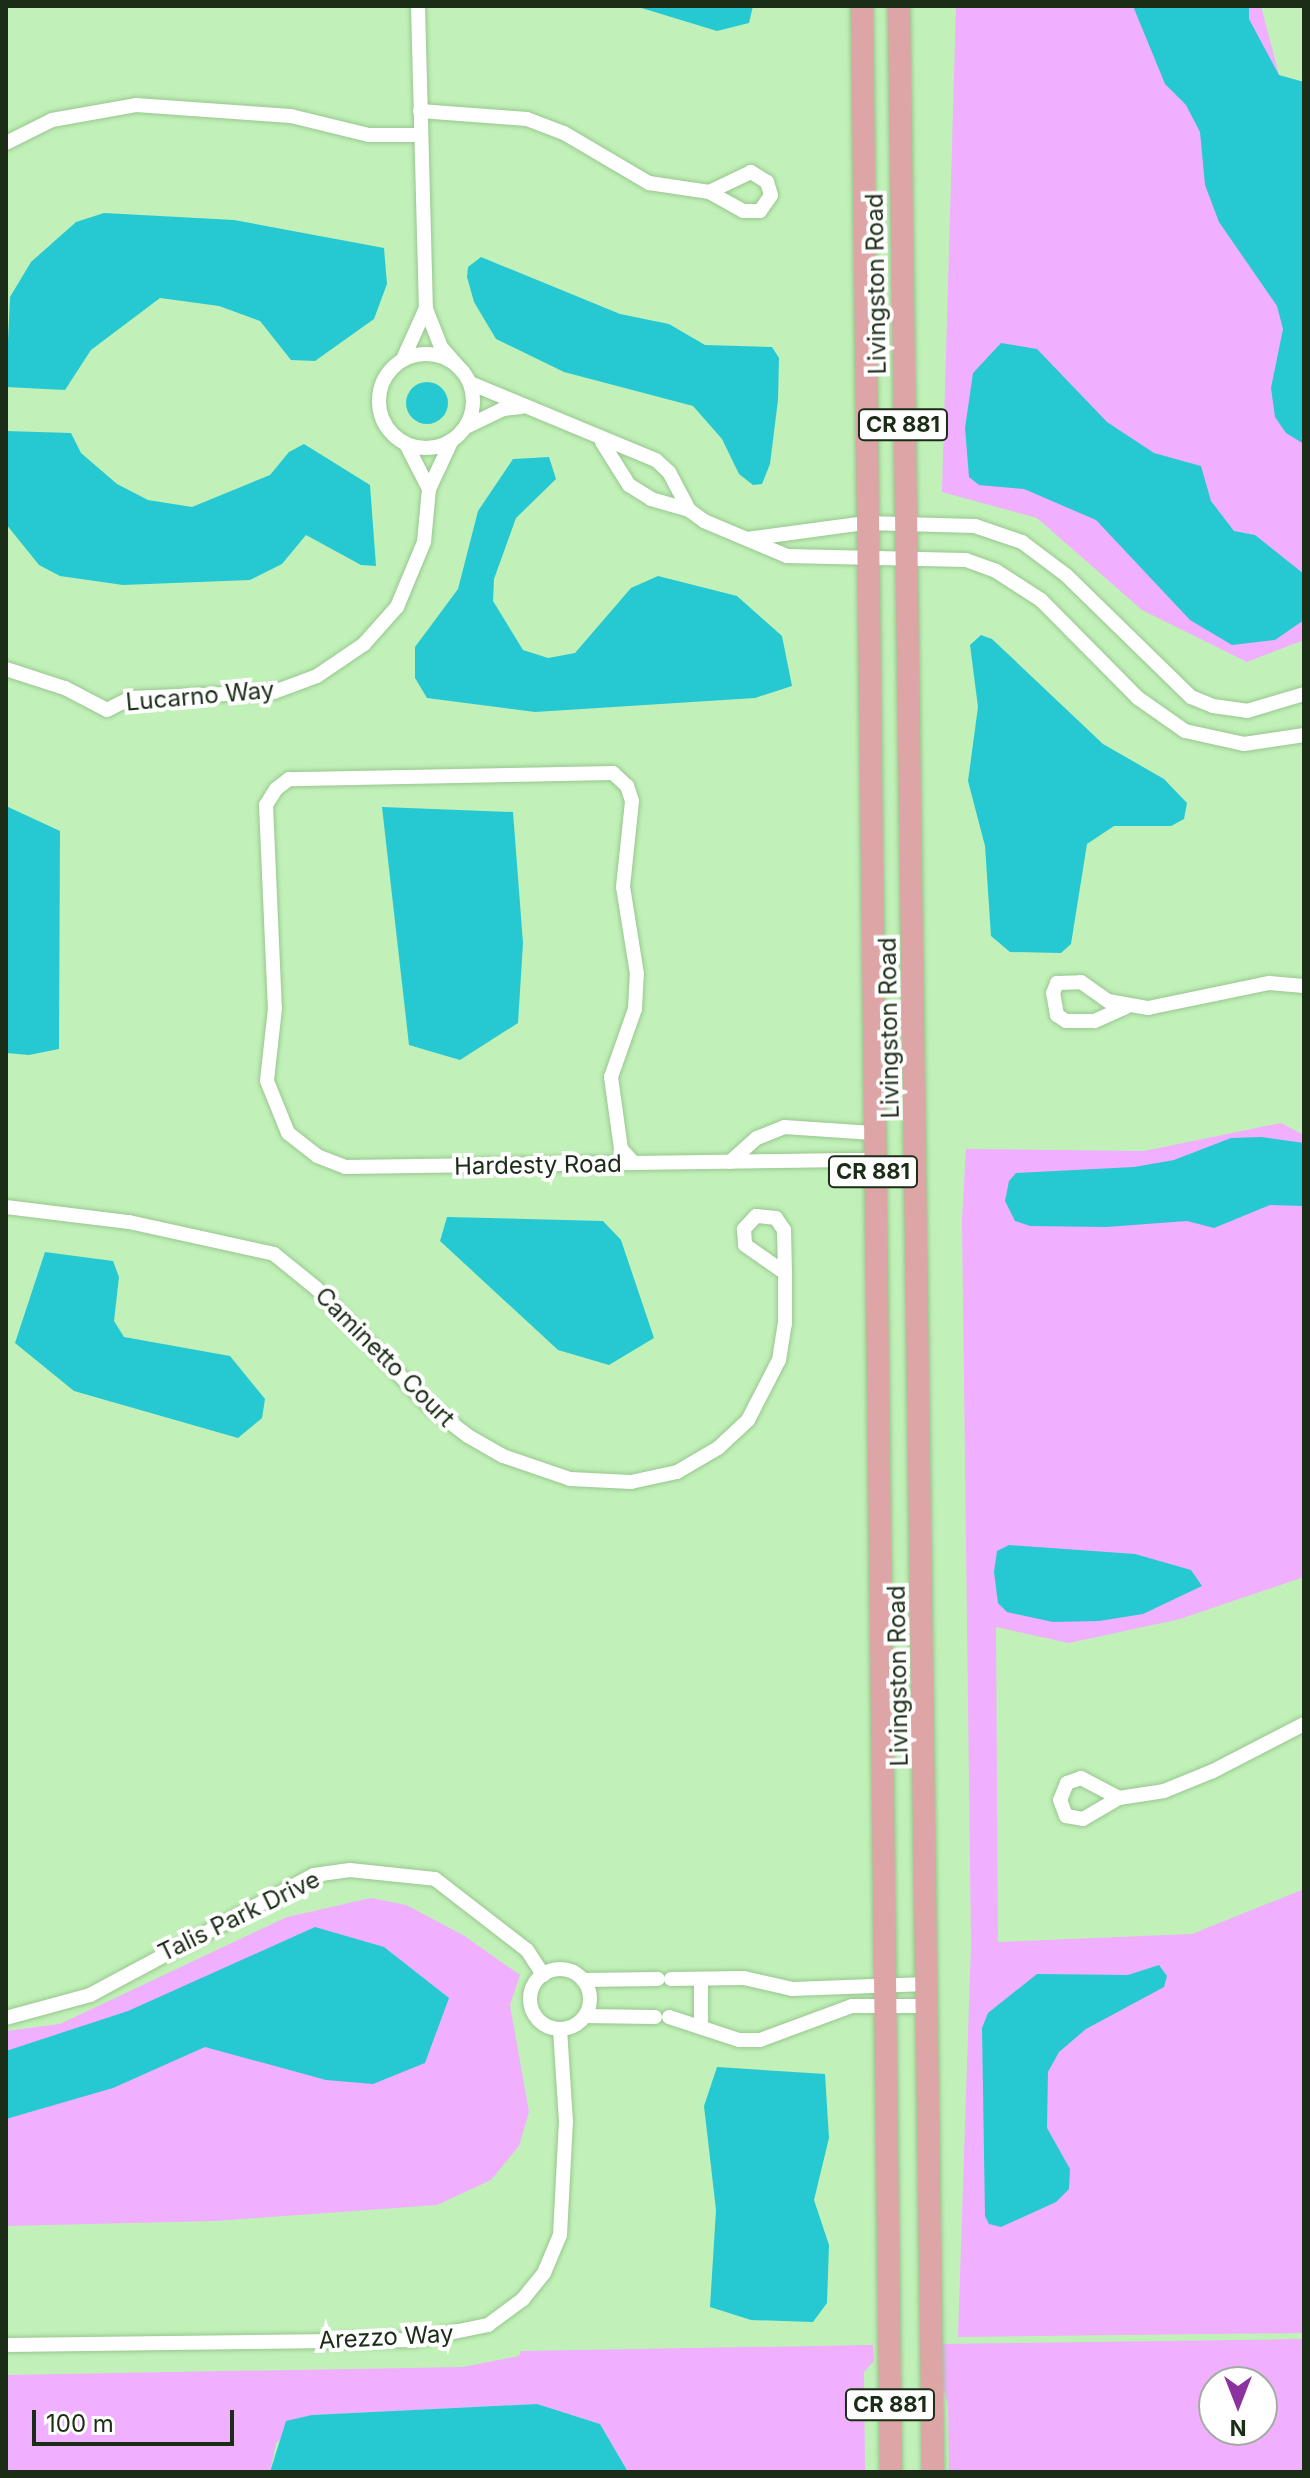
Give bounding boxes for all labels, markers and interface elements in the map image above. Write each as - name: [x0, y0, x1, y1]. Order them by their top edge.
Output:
- street label: Livingston Road: [860, 193, 892, 375]
- road number: CR 881: [857, 407, 949, 443]
- street label: Lucarno Way: [125, 675, 275, 717]
- street label: Livingston Road: [873, 937, 905, 1119]
- street label: Hardesty Road: [454, 1149, 622, 1181]
- road number: CR 881: [827, 1154, 919, 1190]
- street label: Caminetto Court: [309, 1281, 461, 1433]
- street label: Livingston Road: [882, 1585, 914, 1767]
- street label: Talis Park Drive: [154, 1864, 324, 1968]
- street label: Arezzo Way: [318, 2319, 454, 2355]
- north arrow: [1198, 2366, 1278, 2446]
- road number: CR 881: [844, 2387, 936, 2423]
- scale bar: [36, 2394, 238, 2444]
- text: 100 m: [46, 2409, 114, 2438]
- text: N: [1230, 2415, 1246, 2441]

